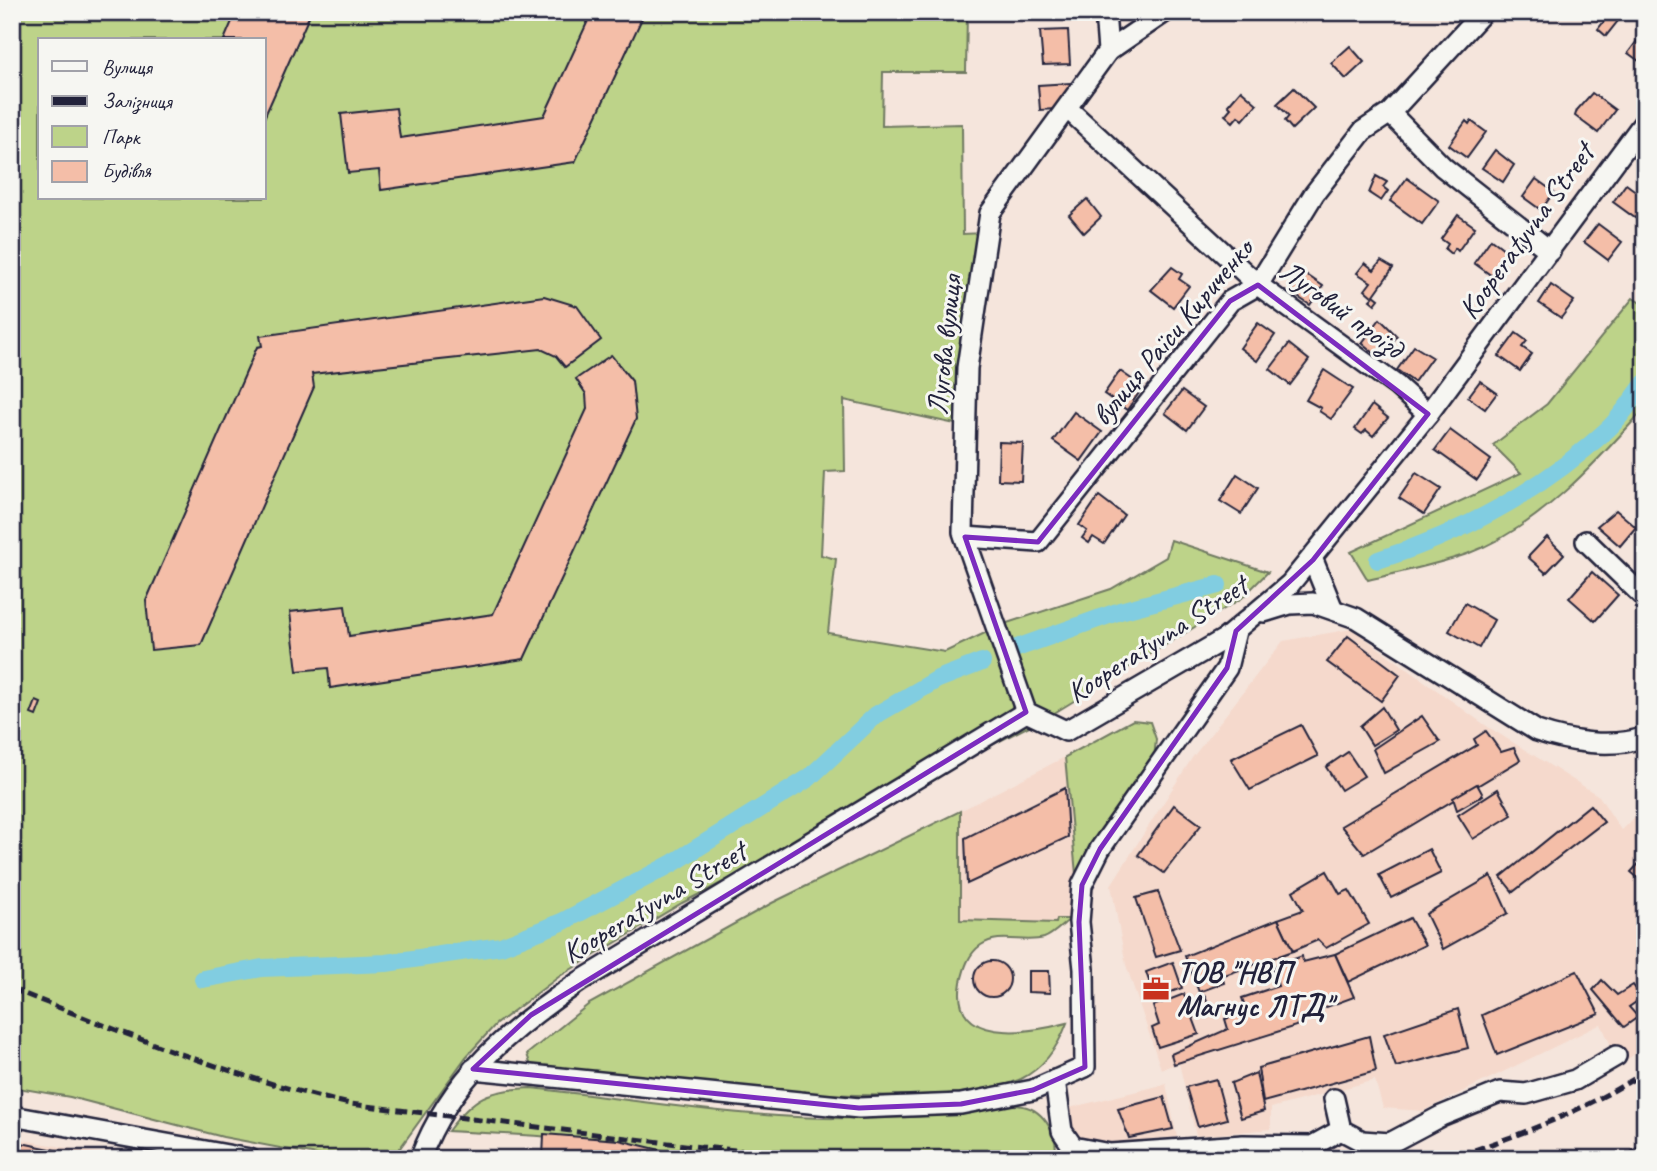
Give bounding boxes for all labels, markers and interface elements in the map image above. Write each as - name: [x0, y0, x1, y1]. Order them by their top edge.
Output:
- legend: [38, 38, 266, 200]
- text: Вулиця: [102, 54, 153, 80]
- text: Залізниця: [102, 88, 173, 115]
- text: Парк: [102, 124, 142, 150]
- street label: Kooperatyvna Street: [1450, 132, 1605, 326]
- text: Будівля: [102, 158, 152, 184]
- street label: вулиця Раїси Кириченко: [1083, 228, 1264, 433]
- street label: Луговий проїзд: [1273, 251, 1413, 368]
- street label: Лугова вулиця: [918, 271, 971, 417]
- street label: Kooperatyvna Street: [1059, 564, 1258, 712]
- street label: Kooperatyvna Street: [555, 830, 756, 972]
- place label: ТОВ "НВП Магнус ЛТД": [1177, 953, 1339, 1026]
- office icon: ТОВ "НВП Магнус ЛТД": [1141, 974, 1171, 1004]

